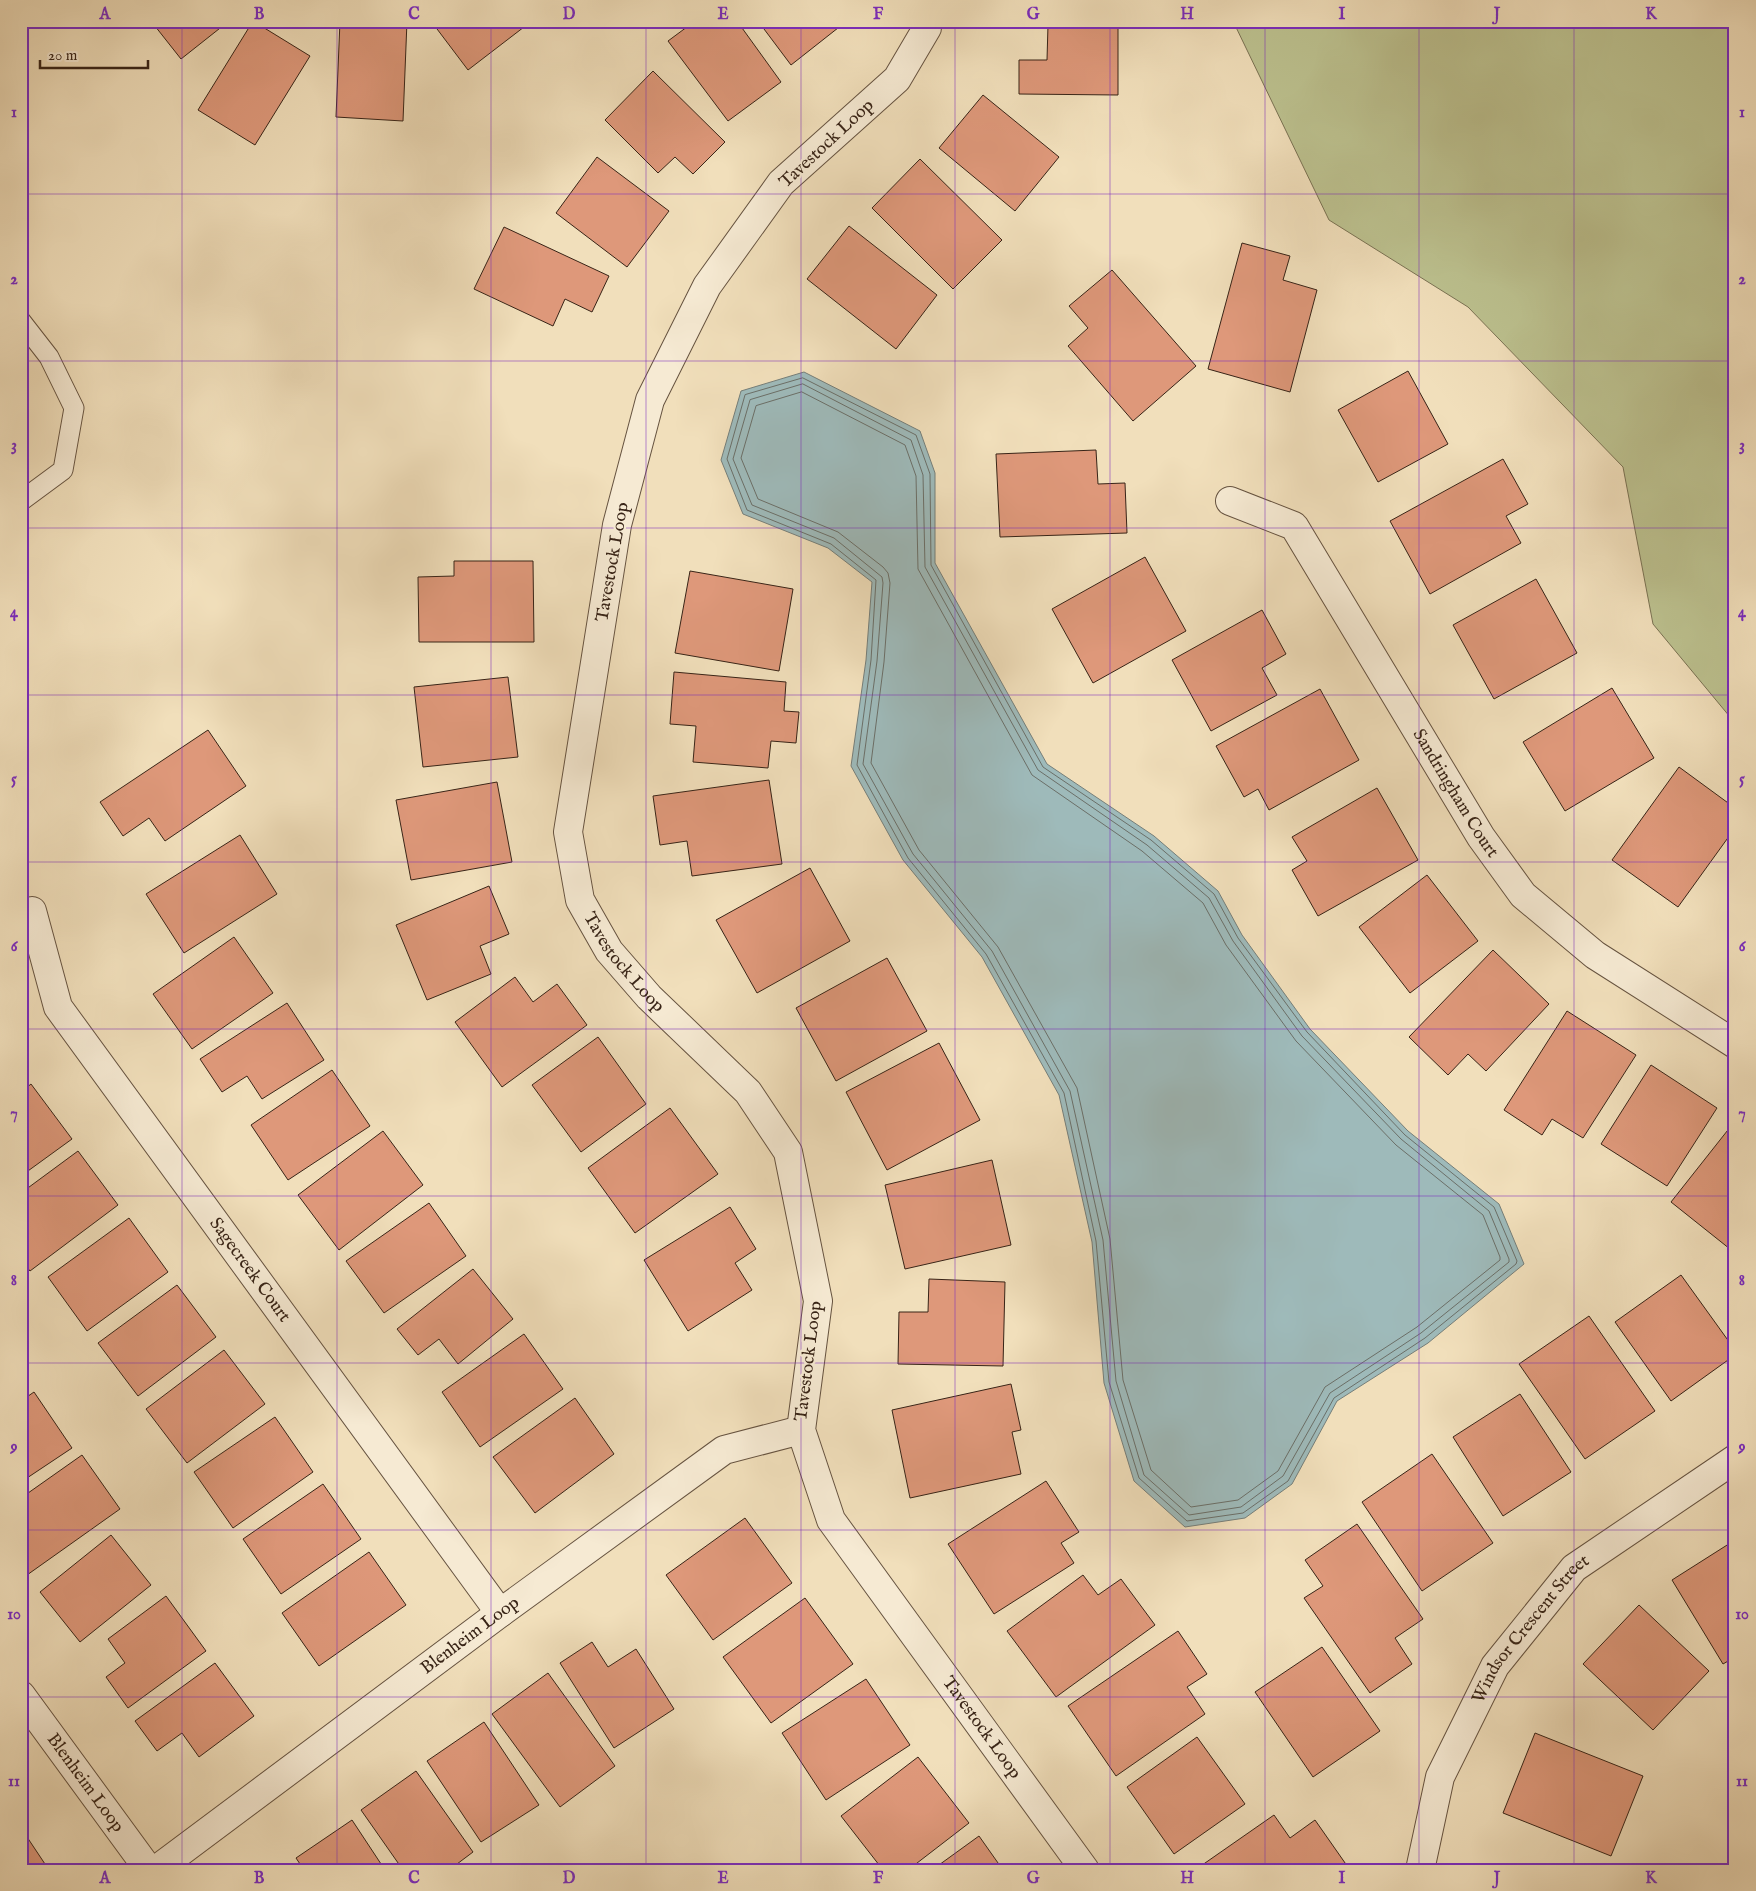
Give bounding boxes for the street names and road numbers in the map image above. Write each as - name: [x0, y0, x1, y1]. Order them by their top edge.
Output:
- street label: Tavestock Loop: [775, 94, 879, 194]
- street label: Tavestock Loop: [591, 500, 635, 624]
- street label: Sandringham Court: [1407, 725, 1504, 862]
- street label: Tavestock Loop: [578, 908, 670, 1018]
- street label: Sagecreek Court: [204, 1213, 296, 1327]
- street label: Tavestock Loop: [790, 1299, 828, 1422]
- street label: Windsor Crescent Street: [1467, 1549, 1594, 1707]
- street label: Blenheim Loop: [416, 1591, 524, 1680]
- street label: Tavestock Loop: [937, 1672, 1027, 1784]
- street label: Blenheim Loop: [41, 1729, 129, 1837]

